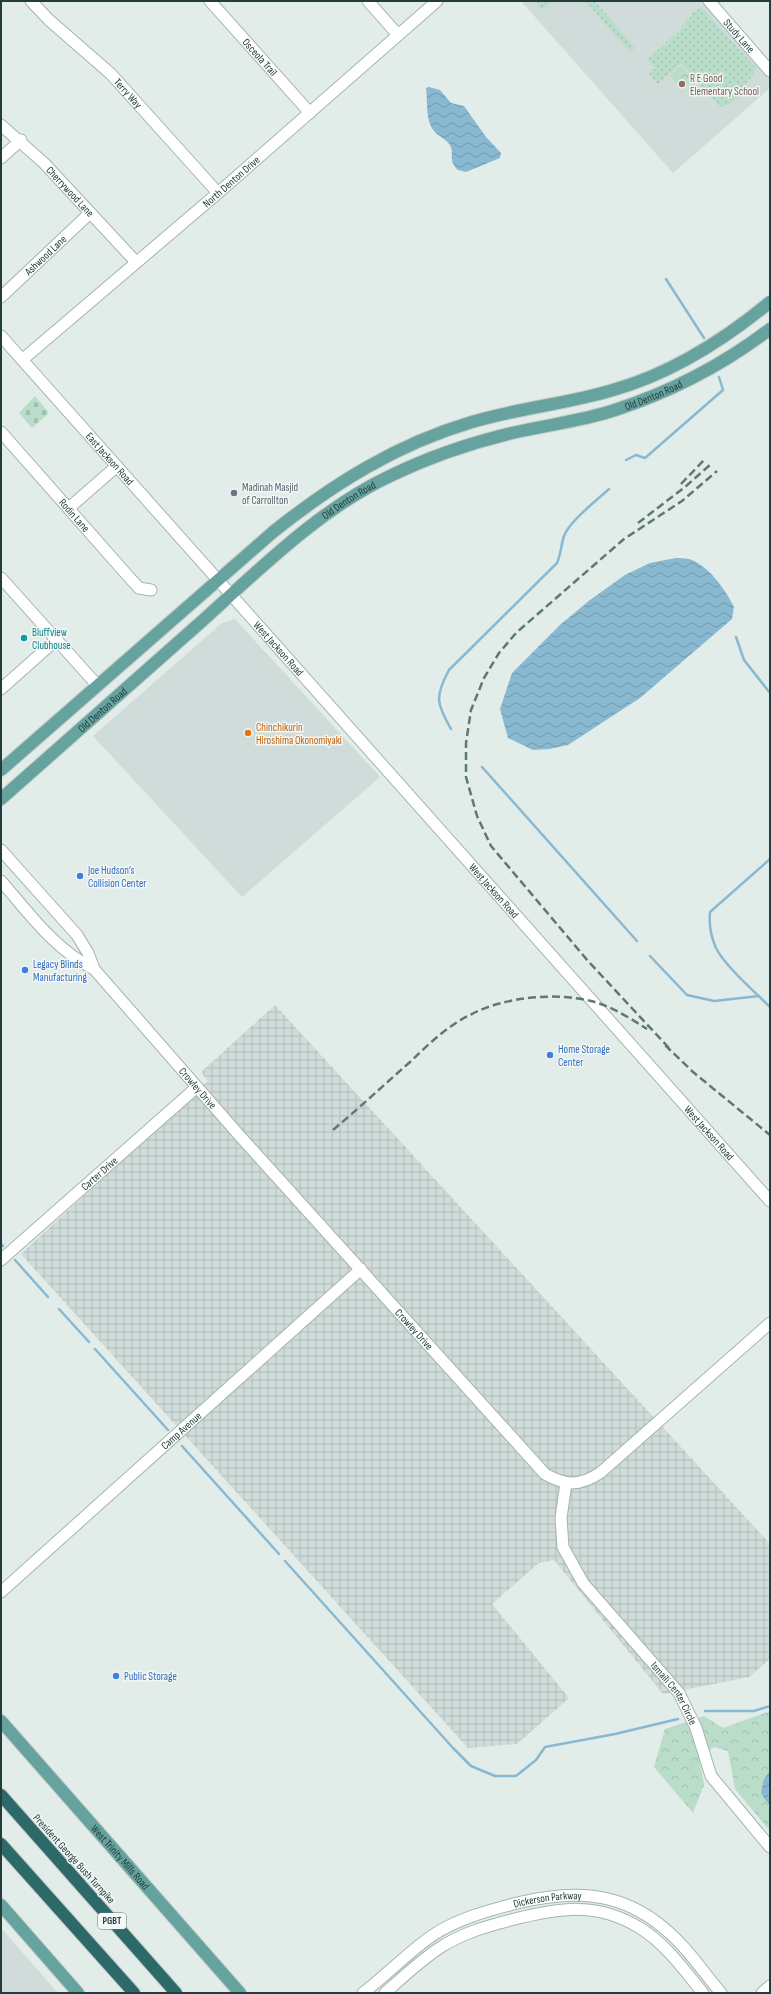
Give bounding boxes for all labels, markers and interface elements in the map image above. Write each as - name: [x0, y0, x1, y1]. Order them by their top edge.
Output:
- street label: Study Lane: [721, 16, 758, 55]
- street label: Osceola Trail: [240, 36, 280, 78]
- place label: R E Good Elementary School: [690, 72, 759, 98]
- street label: Terry Way: [111, 75, 145, 111]
- marker: R E Good Elementary School: [677, 79, 687, 89]
- street label: North Denton Drive: [200, 153, 262, 210]
- street label: Cherrywood Lane: [44, 163, 97, 219]
- street label: Ashwood Lane: [21, 232, 69, 279]
- street label: Old Denton Road: [623, 377, 684, 413]
- street label: East Jackson Road: [83, 430, 137, 488]
- street label: Old Denton Road: [319, 478, 378, 522]
- place label: Madinah Masjid of Carrollton: [242, 481, 299, 507]
- marker: Madinah Masjid of Carrollton: [229, 488, 239, 498]
- street label: Rodin Lane: [56, 496, 93, 535]
- street label: West Jackson Road: [251, 618, 307, 679]
- place label: Bluffview Clubhouse: [32, 626, 71, 652]
- marker: Bluffview Clubhouse: [19, 633, 29, 643]
- street label: Old Denton Road: [75, 684, 130, 735]
- place label: Chinchikurin Hiroshima Okonomiyaki: [256, 721, 342, 747]
- marker: Chinchikurin Hiroshima Okonomiyaki: [243, 728, 253, 738]
- street label: West Jackson Road: [466, 861, 522, 921]
- place label: Joe Hudson’s Collision Center: [87, 864, 146, 890]
- marker: Joe Hudson’s Collision Center: [75, 871, 85, 881]
- place label: Legacy Blinds Manufacturing: [33, 958, 88, 984]
- marker: Legacy Blinds Manufacturing: [20, 965, 30, 975]
- place label: Home Storage Center: [558, 1043, 610, 1069]
- marker: Home Storage Center: [545, 1050, 555, 1060]
- street label: Crowley Drive: [176, 1065, 219, 1111]
- street label: West Jackson Road: [682, 1103, 737, 1163]
- street label: Carter Drive: [78, 1154, 120, 1193]
- street label: Crowley Drive: [392, 1306, 436, 1352]
- street label: Camp Avenue: [158, 1409, 204, 1452]
- street label: Ismaili Center Circle: [648, 1659, 700, 1727]
- place label: Public Storage: [124, 1670, 177, 1683]
- marker: Public Storage: [111, 1671, 121, 1681]
- street label: President George Bush Turnpike: [30, 1812, 118, 1906]
- street label: West Trinity Mills Road: [88, 1822, 153, 1892]
- street label: Dickerson Parkway: [512, 1889, 583, 1910]
- road number: PGBT: [98, 1913, 126, 1929]

